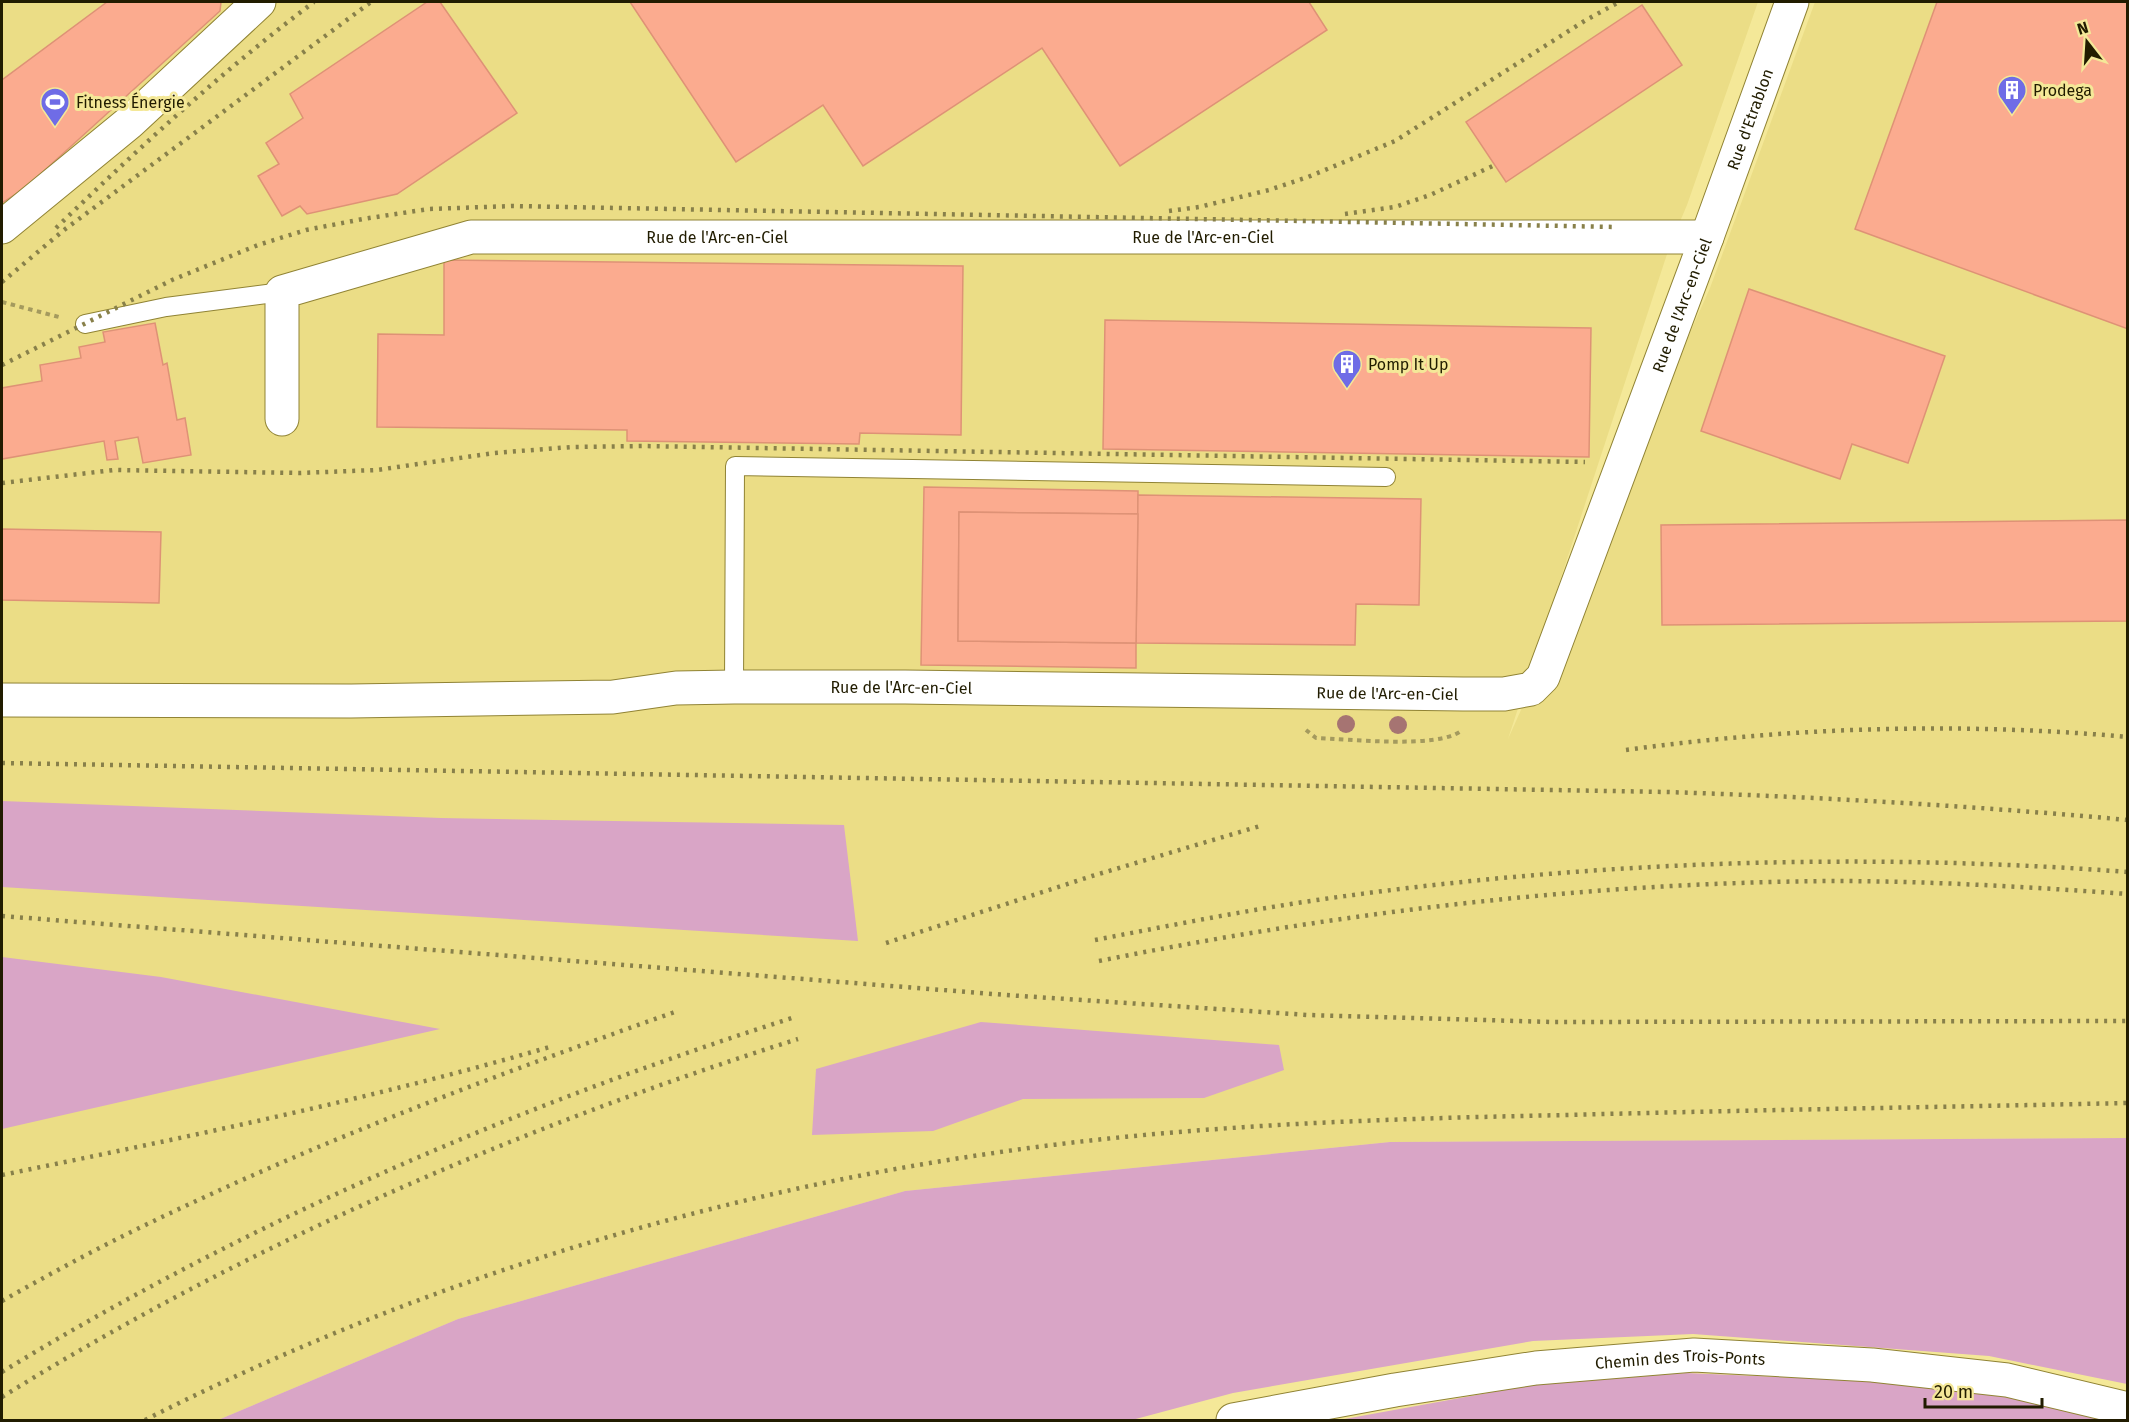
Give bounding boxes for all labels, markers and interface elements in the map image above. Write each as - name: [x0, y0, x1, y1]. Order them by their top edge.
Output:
- north arrow: [2057, 12, 2117, 72]
- text: N: [2075, 17, 2091, 39]
- street label: Rue d'Etrablon: [1723, 66, 1777, 172]
- building icon: Prodega: [1996, 74, 2028, 116]
- place label: Prodega: [2033, 81, 2092, 100]
- sports icon: Fitness Énergie: [39, 86, 71, 128]
- place label: Fitness Énergie: [76, 92, 185, 112]
- street label: Rue de l'Arc-en-Ciel: [646, 228, 788, 247]
- street label: Rue de l'Arc-en-Ciel: [1132, 228, 1274, 247]
- street label: Rue de l'Arc-en-Ciel: [1648, 235, 1715, 375]
- building icon: Pomp It Up: [1331, 348, 1363, 390]
- place label: Pomp It Up: [1368, 355, 1448, 374]
- street label: Rue de l'Arc-en-Ciel: [830, 678, 973, 697]
- street label: Rue de l'Arc-en-Ciel: [1316, 683, 1459, 703]
- street label: Chemin des Trois-Ponts: [1594, 1345, 1766, 1373]
- scale bar: [1925, 1371, 2042, 1409]
- text: 20 m: [1934, 1381, 1973, 1403]

